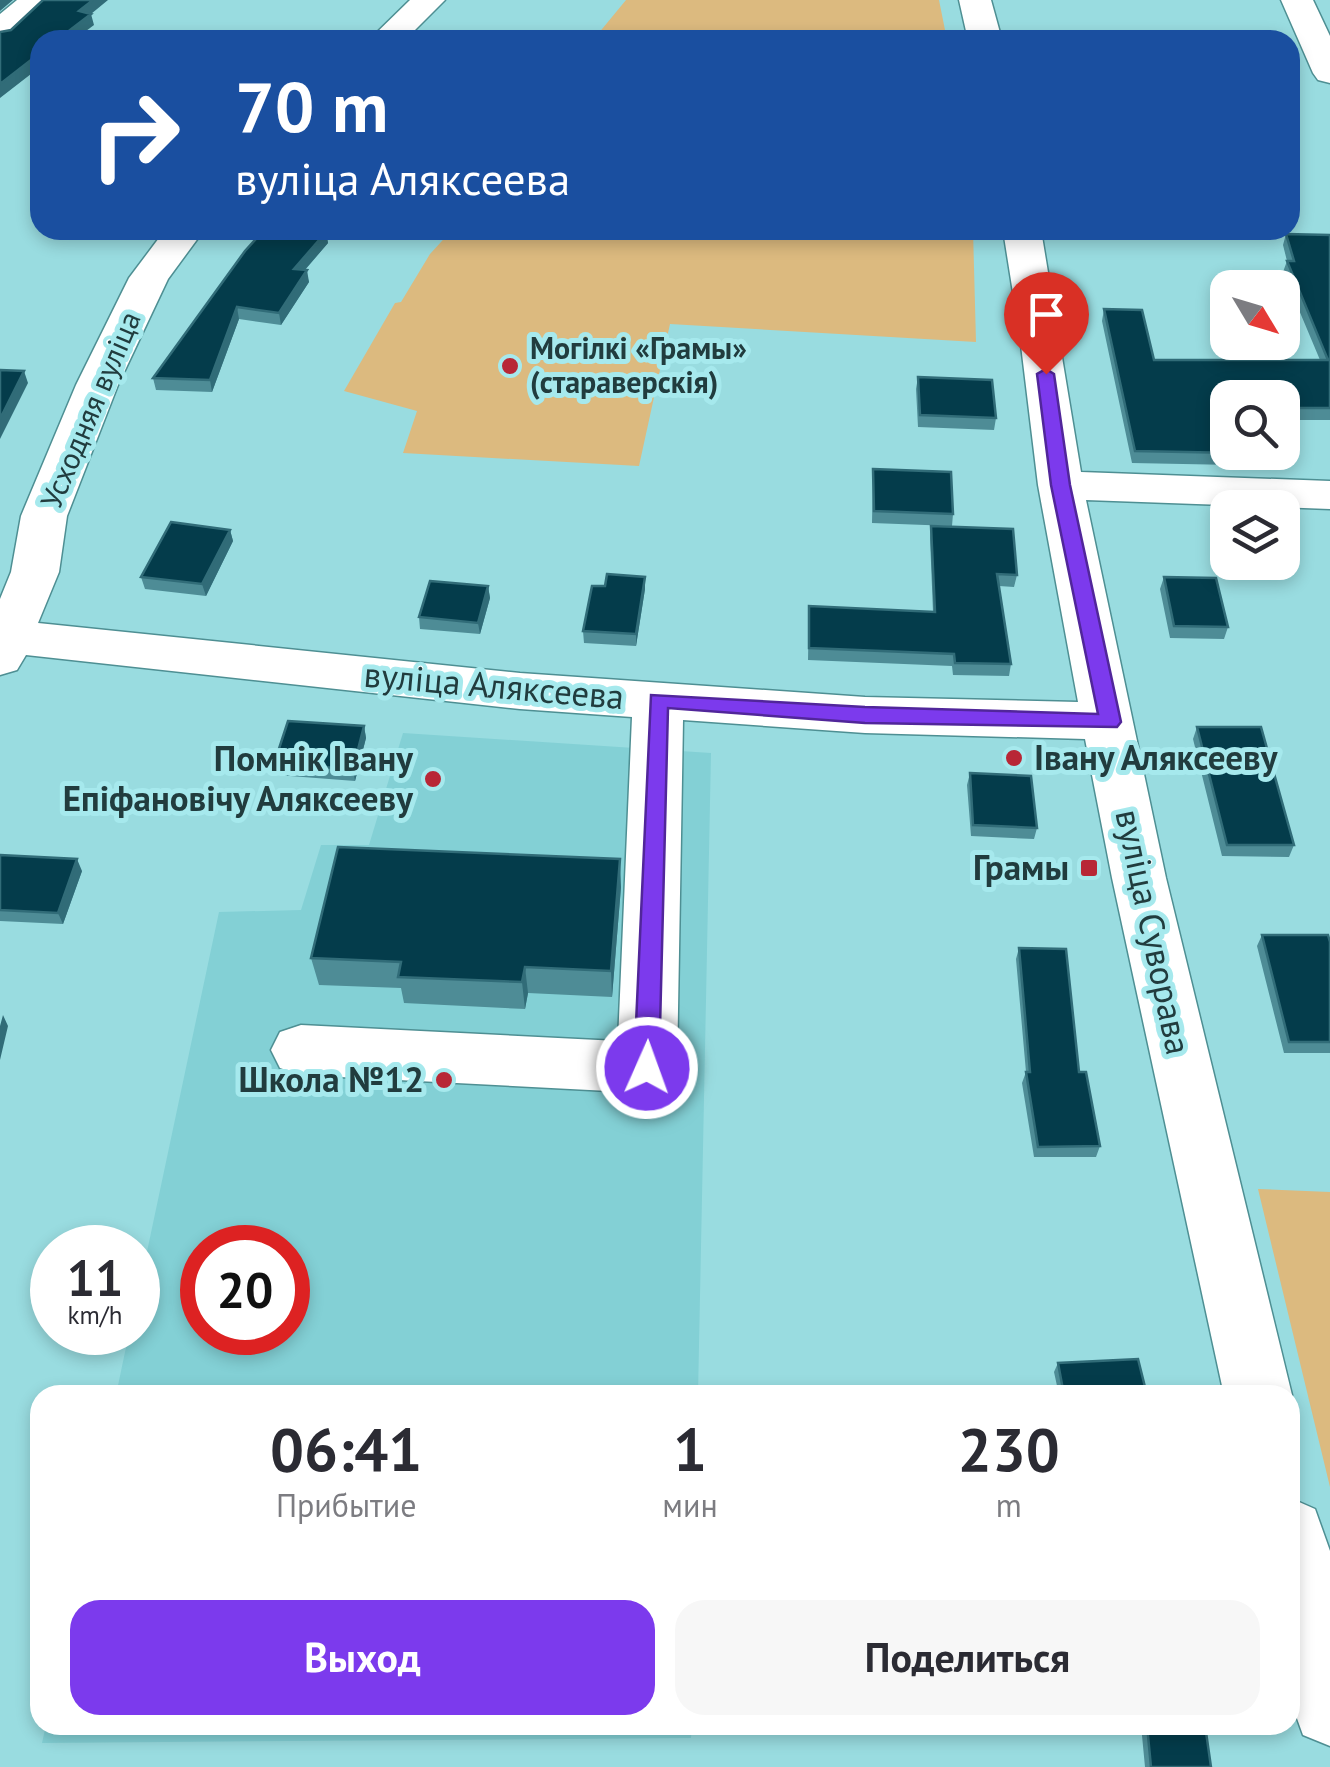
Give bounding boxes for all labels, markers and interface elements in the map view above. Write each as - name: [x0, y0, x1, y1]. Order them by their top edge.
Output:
- text: 70 m: [235, 61, 388, 151]
- icon: right: [70, 70, 200, 200]
- text: вуліца Аляксеева: [235, 149, 570, 207]
- north arrow: [1210, 270, 1300, 360]
- map controls: [1210, 270, 1300, 580]
- pin: [1004, 272, 1089, 375]
- icon: arrive: [1019, 287, 1074, 342]
- street label: Усходняя вуліца: [31, 305, 149, 514]
- place label: Могілкі «Грамы» (стараверскія): [530, 328, 747, 401]
- marker: Могілкі «Грамы» (стараверскія): [499, 355, 521, 377]
- button: search: [1210, 380, 1300, 470]
- button: layers: [1210, 490, 1300, 580]
- street label: вуліца Аляксеева: [362, 651, 626, 719]
- place label: Івану Аляксееву: [1034, 734, 1279, 780]
- place label: Помнік Івану Епіфановічу Аляксееву: [63, 735, 414, 821]
- marker: Івану Аляксееву: [1003, 747, 1025, 769]
- marker: Помнік Івану Епіфановічу Аляксееву: [422, 768, 444, 790]
- street label: вуліца Суворава: [1106, 805, 1202, 1059]
- place label: Грамы: [973, 844, 1069, 890]
- marker: Грамы: [1078, 857, 1100, 879]
- position arrow: [595, 1016, 699, 1120]
- place label: Школа №12: [239, 1056, 424, 1102]
- marker: Школа №12: [433, 1069, 455, 1091]
- speed limit sign: 20: [180, 1225, 310, 1355]
- text: 11: [67, 1245, 123, 1310]
- text: km/h: [68, 1299, 122, 1331]
- text: 06:41: [270, 1410, 422, 1488]
- text: 1: [673, 1410, 707, 1488]
- text: 230: [958, 1410, 1060, 1488]
- text: Прибытие: [276, 1484, 416, 1526]
- text: мин: [662, 1484, 718, 1526]
- text: m: [996, 1484, 1022, 1526]
- button: Выход: [70, 1600, 655, 1715]
- button: Поделиться: [675, 1600, 1260, 1715]

